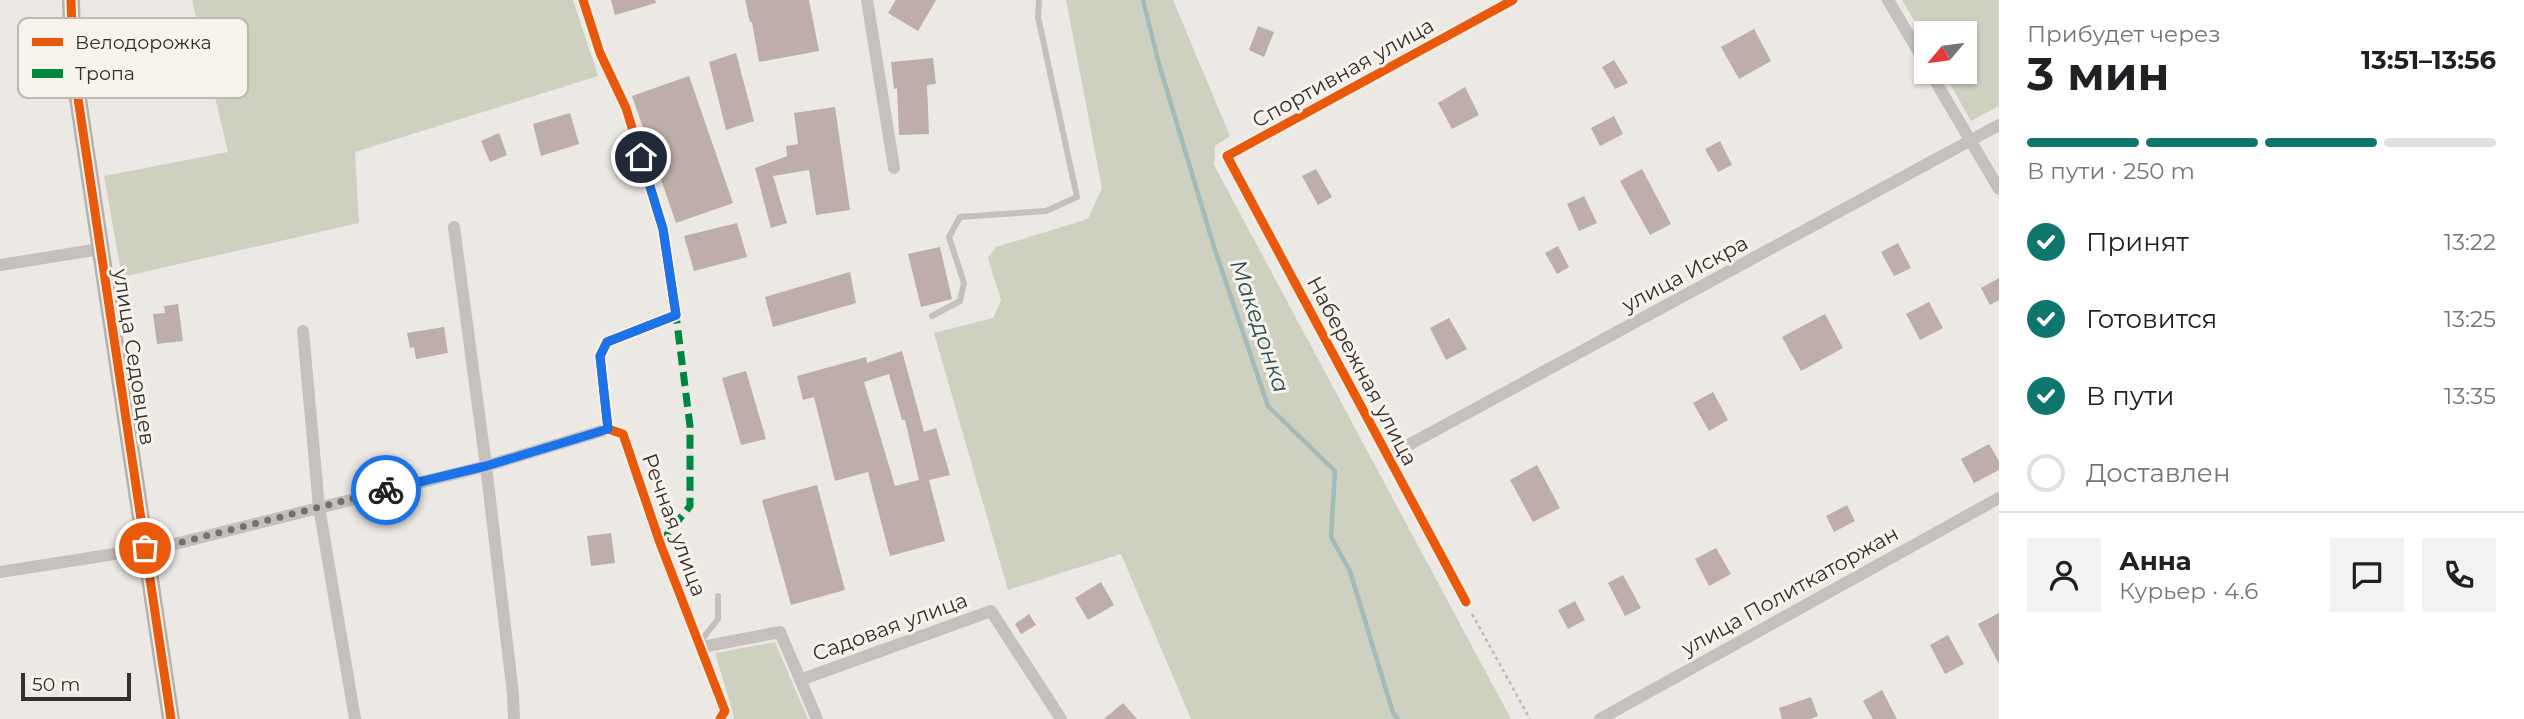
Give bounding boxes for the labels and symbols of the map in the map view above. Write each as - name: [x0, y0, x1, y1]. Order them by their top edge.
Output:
- street label: Спортивная улица: [1248, 12, 1438, 133]
- legend: [18, 18, 248, 98]
- north arrow: [1914, 21, 1978, 84]
- text: Велодорожка: [75, 31, 212, 54]
- text: Тропа: [75, 62, 135, 85]
- pin: [611, 127, 671, 187]
- street label: улица Искра: [1617, 230, 1752, 318]
- water label: Македонка: [1224, 256, 1296, 396]
- street label: улица Седовцев: [108, 266, 161, 447]
- street label: Набережная улица: [1302, 272, 1423, 470]
- street label: Речная улица: [637, 450, 712, 600]
- courier: [351, 455, 421, 525]
- pin: [115, 518, 175, 578]
- street label: улица Политкаторжан: [1676, 520, 1903, 661]
- street label: Садовая улица: [809, 587, 971, 666]
- scale bar: [21, 670, 131, 702]

